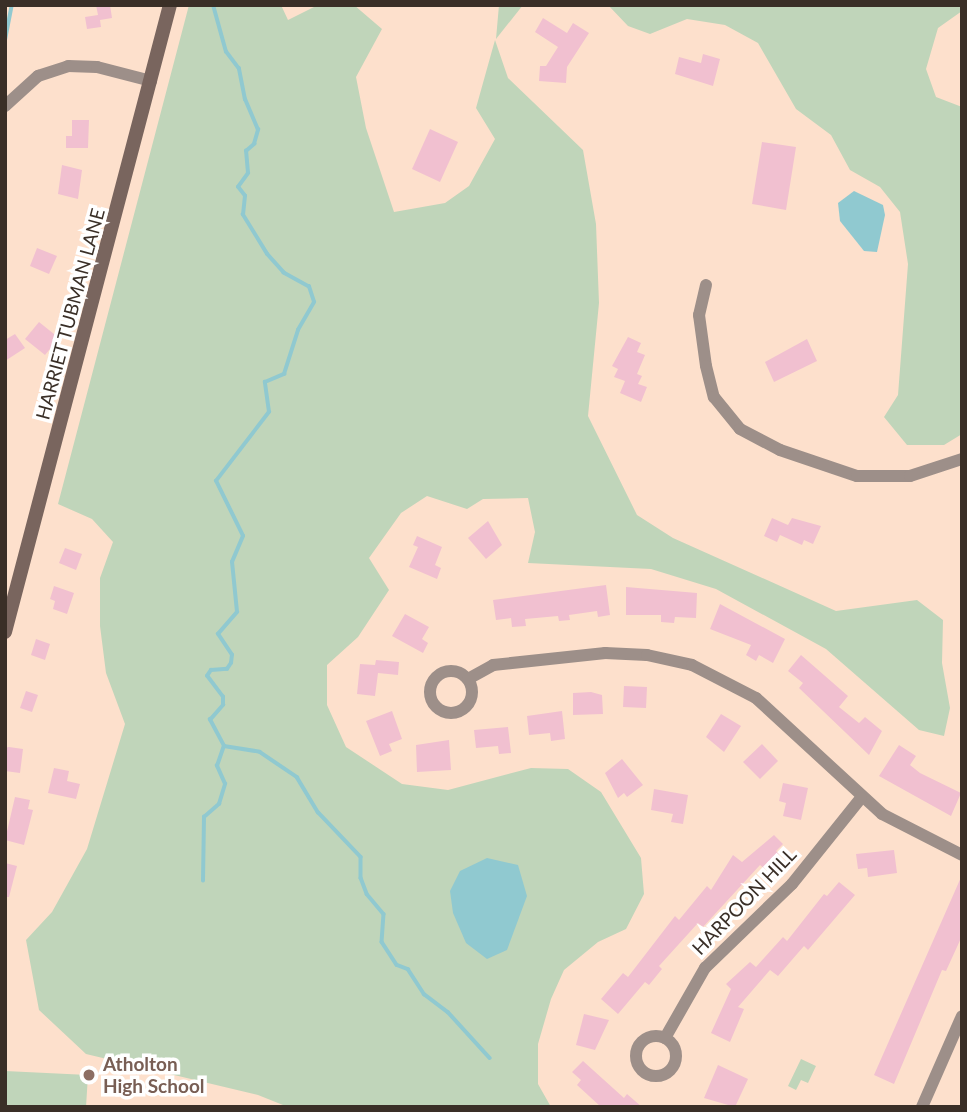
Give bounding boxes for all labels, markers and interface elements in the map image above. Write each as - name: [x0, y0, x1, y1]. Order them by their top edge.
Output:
- street label: HARRIET TUBMAN LANE: [31, 205, 109, 423]
- street label: HARPOON HILL: [687, 843, 801, 959]
- place label: Atholton High School: [103, 1053, 205, 1097]
- marker: Atholton High School: [81, 1067, 97, 1083]

